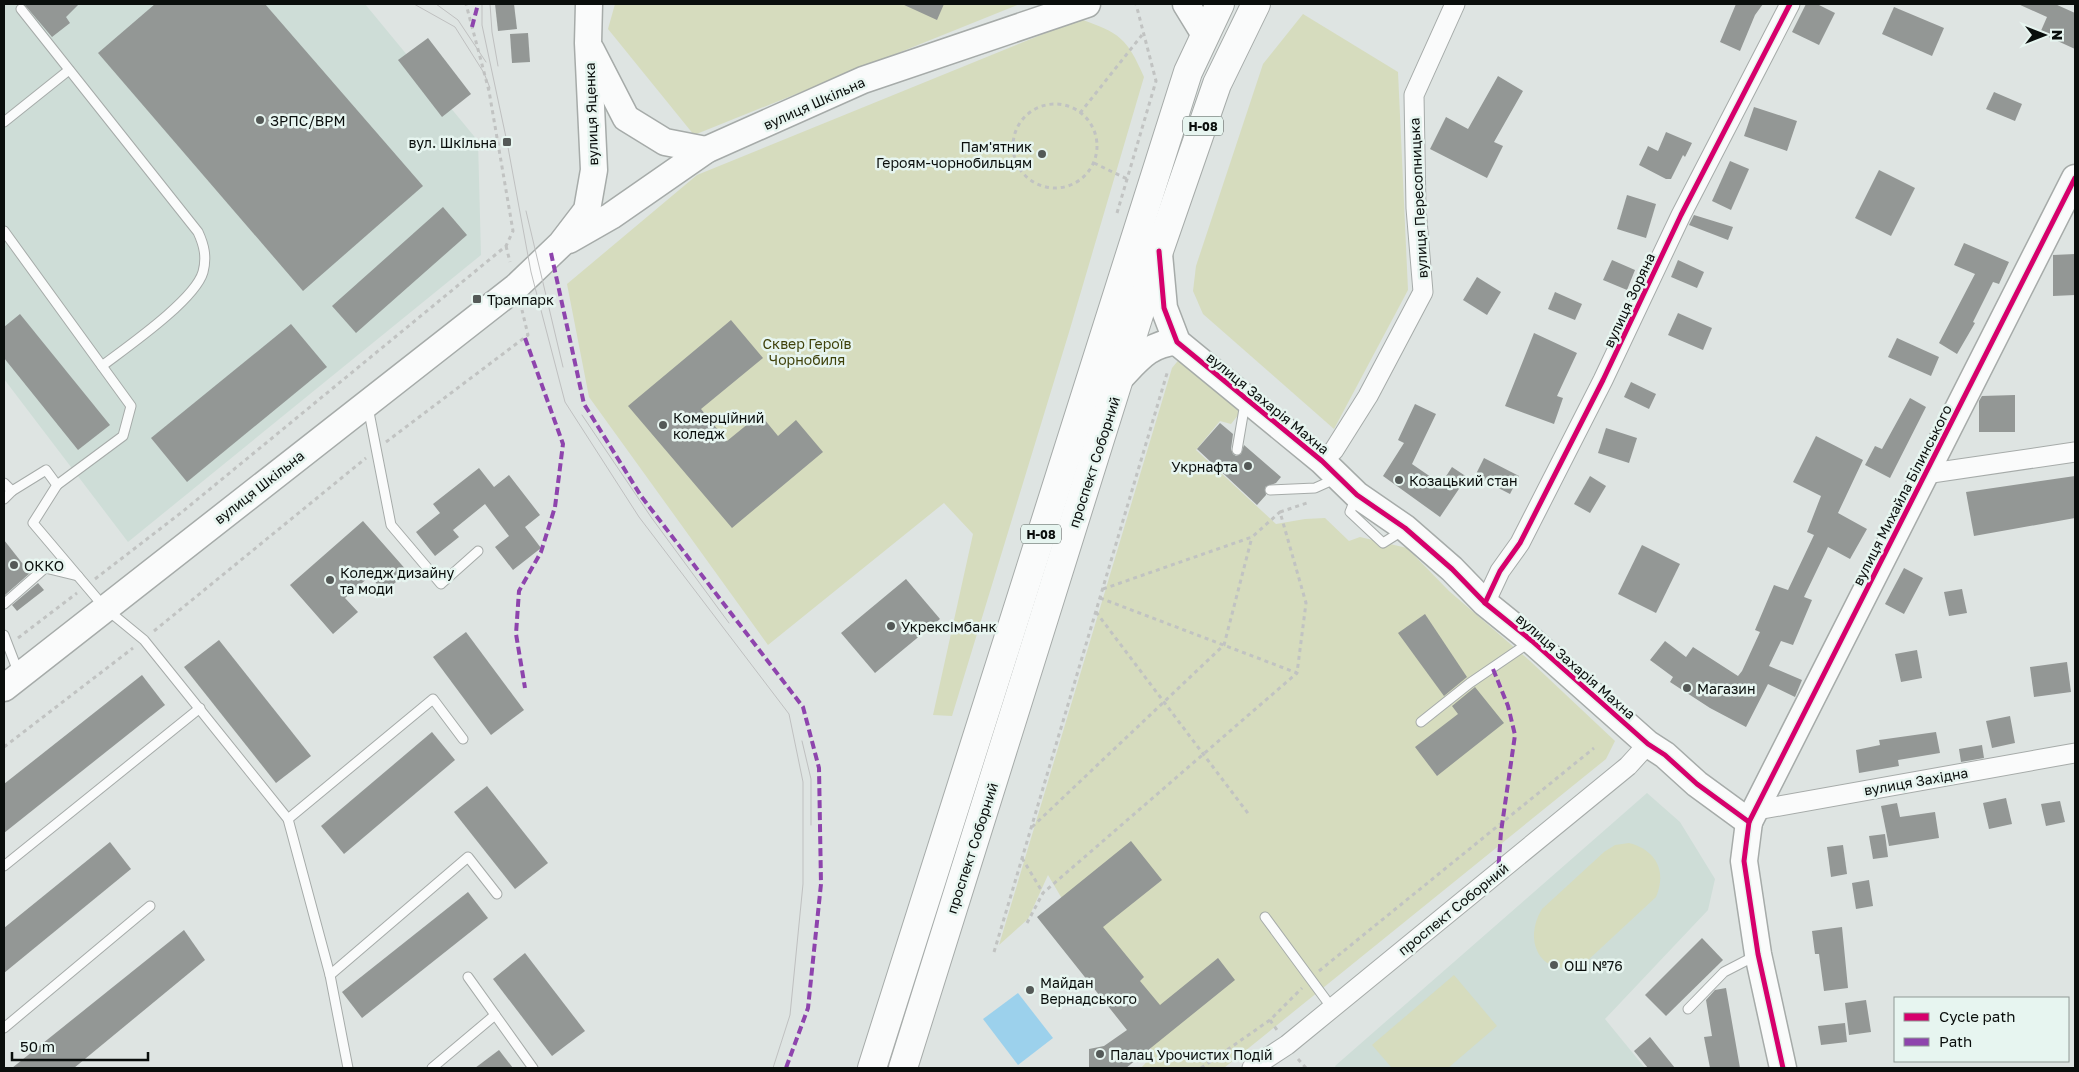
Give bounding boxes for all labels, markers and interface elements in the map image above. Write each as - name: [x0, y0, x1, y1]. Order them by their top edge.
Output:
- north arrow: [2019, 10, 2069, 60]
- text: N: [2049, 30, 2066, 40]
- street label: вулиця Яценка: [581, 62, 601, 166]
- street label: вулиця Шкільна: [760, 73, 868, 133]
- place label: ЗРПС/ВРМ: [270, 112, 345, 129]
- marker: ЗРПС/ВРМ: [254, 114, 266, 126]
- road number: Н-08: [1183, 116, 1223, 136]
- street label: вулиця Пересопницька: [1405, 117, 1431, 279]
- place label: вул. Шкільна: [409, 134, 497, 151]
- marker: вул. Шкільна: [501, 136, 513, 148]
- place label: Пам'ятник Героям-чорнобильцям: [876, 138, 1032, 171]
- marker: Пам'ятник Героям-чорнобильцям: [1036, 148, 1048, 160]
- street label: вулиця Зоряна: [1600, 250, 1658, 350]
- place label: Трампарк: [487, 291, 554, 308]
- marker: Трампарк: [471, 293, 483, 305]
- park label: Сквер Героїв Чорнобиля: [763, 335, 851, 368]
- street label: вулиця Захарія Махна: [1203, 348, 1333, 458]
- street label: проспект Соборний: [1065, 394, 1123, 530]
- street label: вулиця Михайла Білинського: [1849, 402, 1955, 588]
- place label: Комерційний коледж: [673, 409, 764, 442]
- marker: Комерційний коледж: [657, 419, 669, 431]
- street label: вулиця Шкільна: [211, 447, 307, 527]
- place label: Укрнафта: [1171, 458, 1238, 475]
- marker: Укрнафта: [1242, 460, 1254, 472]
- place label: Козацький стан: [1409, 472, 1518, 489]
- marker: Козацький стан: [1393, 474, 1405, 486]
- road number: Н-08: [1021, 524, 1061, 544]
- place label: ОККО: [24, 557, 64, 574]
- marker: ОККО: [8, 559, 20, 571]
- place label: Коледж дизайну та моди: [340, 564, 455, 597]
- marker: Коледж дизайну та моди: [324, 574, 336, 586]
- street label: вулиця Захарія Махна: [1513, 610, 1639, 722]
- place label: Укрексімбанк: [901, 618, 997, 635]
- marker: Укрексімбанк: [885, 620, 897, 632]
- place label: Магазин: [1697, 680, 1755, 697]
- marker: Магазин: [1681, 682, 1693, 694]
- street label: вулиця Західна: [1863, 763, 1969, 799]
- street label: проспект Соборний: [943, 780, 1001, 916]
- street label: проспект Соборний: [1394, 859, 1512, 959]
- place label: ОШ №76: [1564, 957, 1623, 974]
- marker: ОШ №76: [1548, 959, 1560, 971]
- place label: Майдан Вернадського: [1040, 974, 1137, 1007]
- marker: Майдан Вернадського: [1024, 984, 1036, 996]
- legend: [1894, 997, 2069, 1062]
- text: Cycle path: [1939, 1007, 2015, 1025]
- scale bar: [12, 1030, 149, 1062]
- text: Path: [1939, 1032, 1972, 1050]
- text: 50 m: [20, 1037, 55, 1055]
- place label: Палац Урочистих Подій: [1110, 1046, 1273, 1063]
- marker: Палац Урочистих Подій: [1094, 1048, 1106, 1060]

